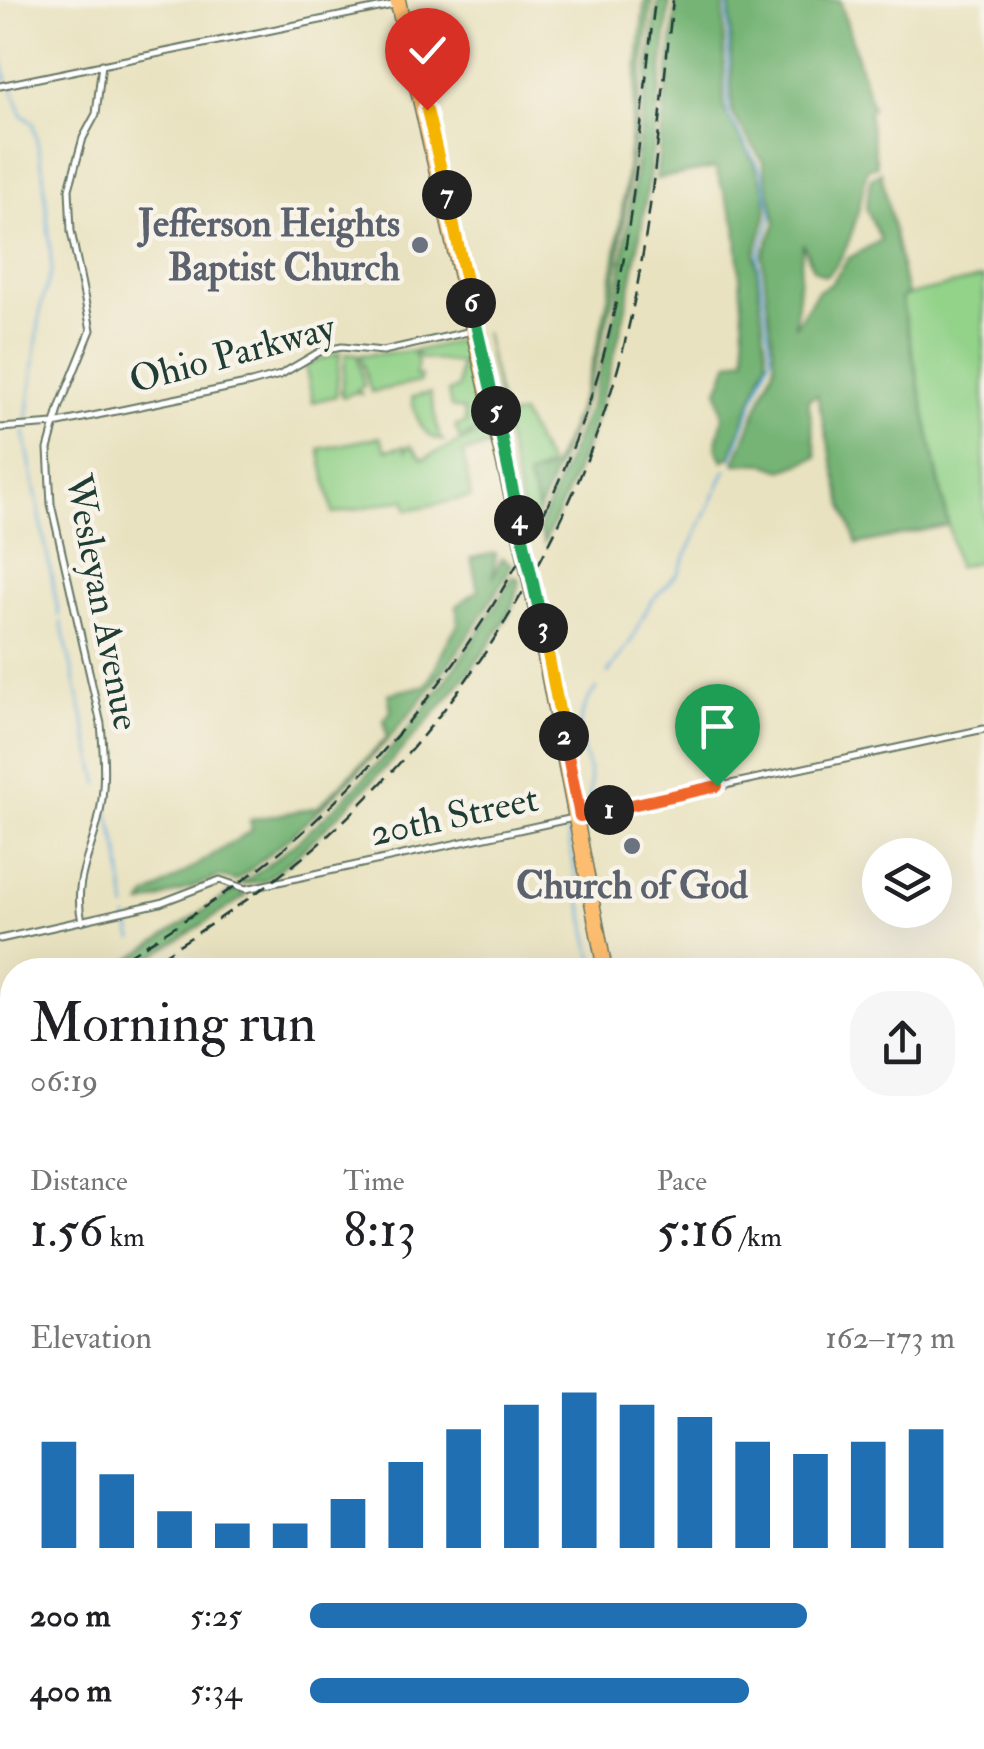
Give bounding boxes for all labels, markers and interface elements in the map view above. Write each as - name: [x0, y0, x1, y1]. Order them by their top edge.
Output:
- pin: [385, 8, 470, 111]
- icon: check: [400, 23, 455, 78]
- pin: 7: [422, 170, 472, 220]
- text: 7: [441, 177, 453, 212]
- place label: Jefferson Heights Baptist Church: [136, 200, 400, 292]
- marker: Jefferson Heights Baptist Church: [409, 234, 431, 256]
- pin: 6: [446, 278, 496, 328]
- text: 6: [464, 285, 478, 320]
- street label: Ohio Parkway: [124, 303, 342, 404]
- pin: 5: [471, 386, 521, 436]
- text: 5: [490, 393, 502, 428]
- street label: Wesleyan Avenue: [54, 469, 150, 734]
- pin: 4: [494, 495, 544, 545]
- text: 4: [511, 502, 527, 537]
- pin: 3: [518, 603, 568, 653]
- text: 3: [538, 610, 548, 645]
- pin: [675, 684, 760, 787]
- icon: arrive: [690, 699, 745, 754]
- pin: 2: [539, 711, 589, 761]
- text: 2: [557, 718, 571, 753]
- street label: 20th Street: [366, 775, 543, 857]
- pin: 1: [584, 785, 634, 835]
- text: 1: [604, 792, 614, 827]
- marker: Church of God: [621, 835, 643, 857]
- map controls: [862, 838, 952, 928]
- button: layers: [862, 838, 952, 928]
- place label: Church of God: [516, 862, 748, 910]
- text: Morning run: [30, 989, 316, 1058]
- button: share: [850, 991, 955, 1096]
- text: 06:19: [30, 1061, 98, 1101]
- text: Distance: [30, 1164, 128, 1199]
- text: Time: [343, 1164, 405, 1199]
- text: Pace: [657, 1164, 707, 1199]
- text: 1.56: [30, 1199, 104, 1262]
- text: 8:13: [343, 1199, 416, 1262]
- text: 5:16: [657, 1199, 734, 1262]
- text: km: [104, 1220, 145, 1255]
- text: /km: [734, 1220, 782, 1255]
- text: Elevation: [30, 1318, 152, 1358]
- text: 162–173 m: [825, 1318, 955, 1358]
- text: 200 m: [30, 1596, 111, 1636]
- text: 5:25: [190, 1596, 242, 1636]
- text: 400 m: [30, 1671, 112, 1711]
- text: 5:34: [190, 1671, 241, 1711]

